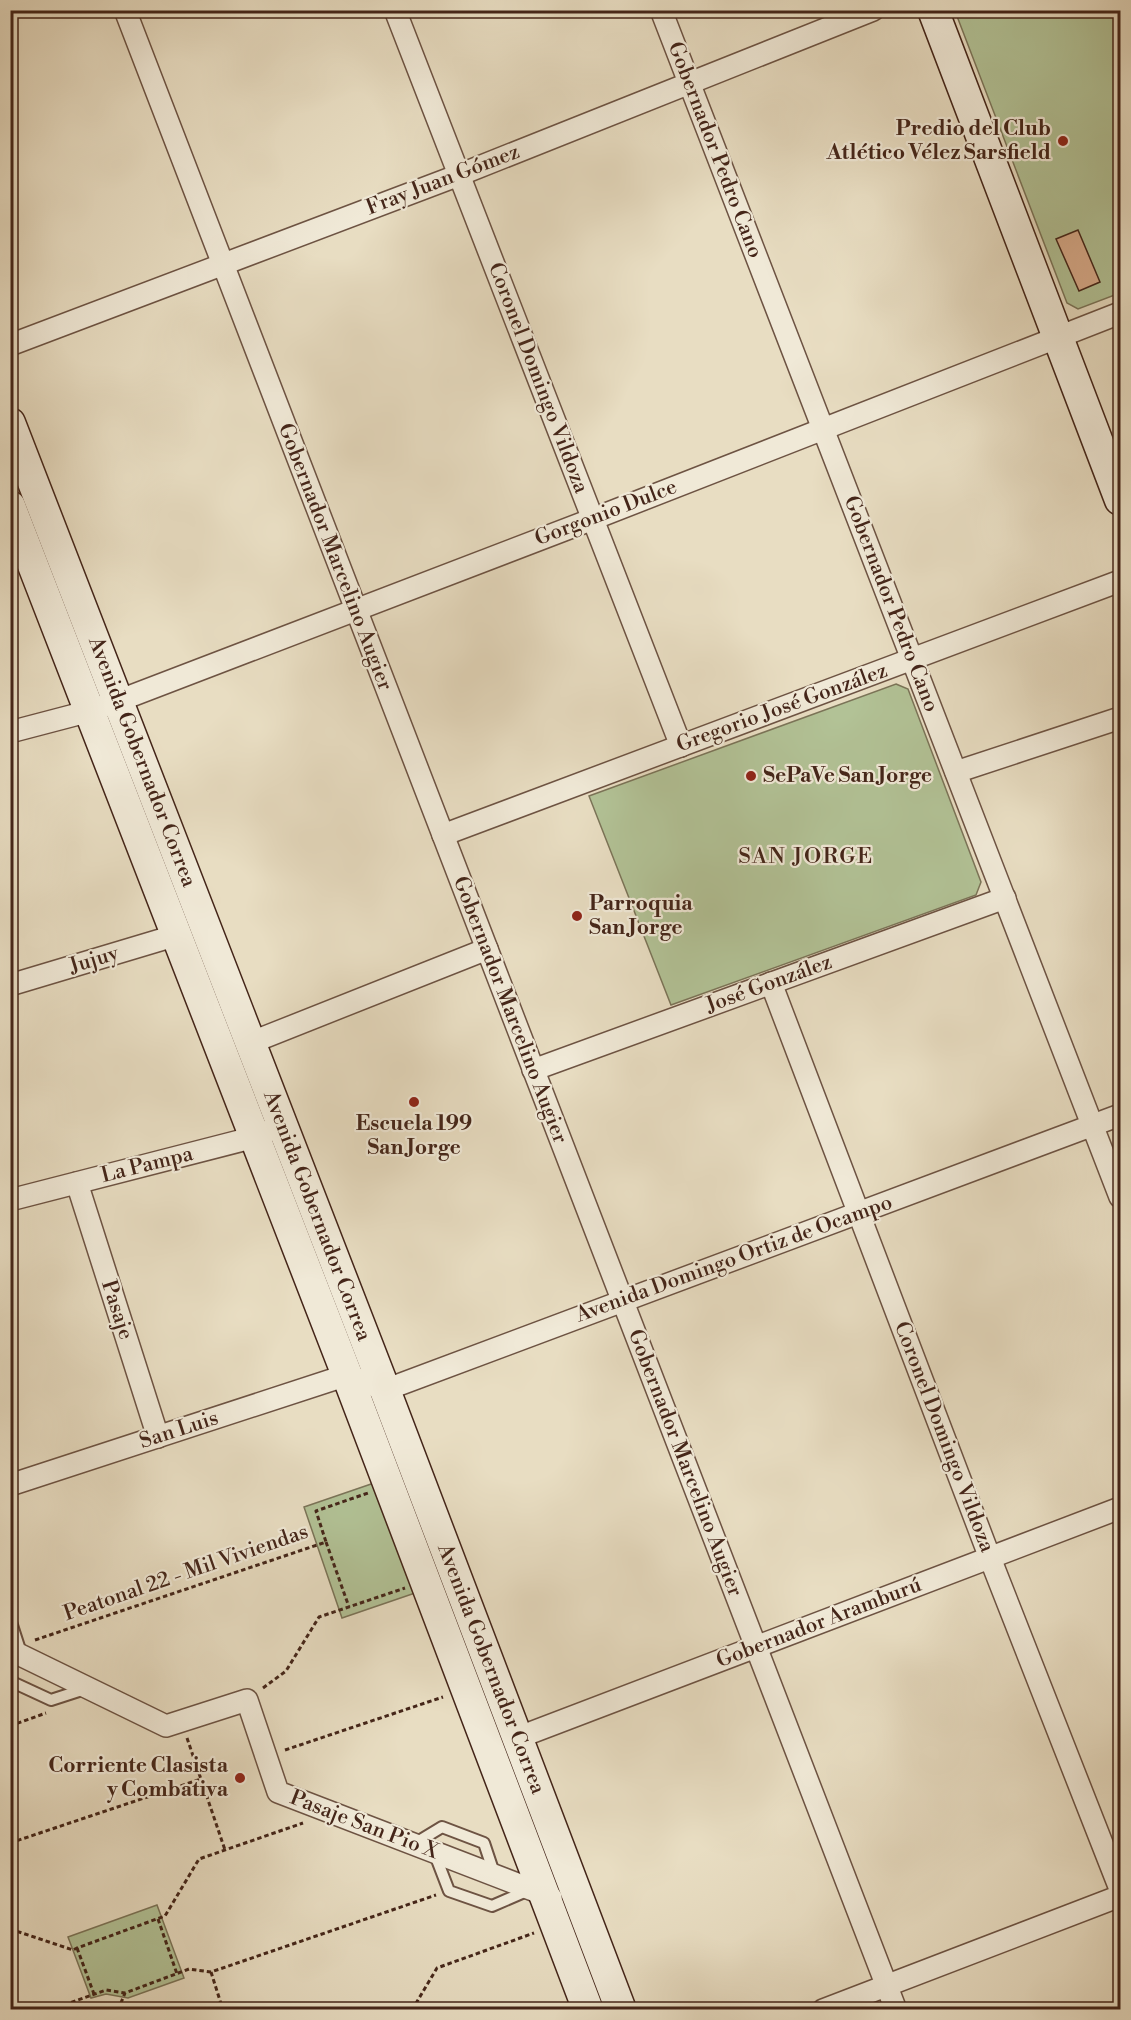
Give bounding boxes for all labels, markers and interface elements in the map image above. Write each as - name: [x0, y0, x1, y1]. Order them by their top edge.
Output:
- street label: Gobernador Pedro Cano: [662, 38, 768, 262]
- place label: Predio del Club Atlético Vélez Sarsfield: [826, 116, 1051, 166]
- marker: Predio del Club Atlético Vélez Sarsfield: [1056, 134, 1070, 148]
- street label: Fray Juan Gómez: [363, 139, 523, 221]
- street label: Coronel Domingo Vildoza: [482, 259, 594, 497]
- street label: Gobernador Marcelino Augier: [272, 420, 398, 694]
- street label: Gorgonio Dulce: [531, 474, 681, 552]
- street label: Gobernador Pedro Cano: [838, 492, 944, 716]
- street label: Avenida Gobernador Correa: [82, 632, 202, 891]
- street label: Gregorio José González: [673, 658, 891, 758]
- place label: SePaVe San Jorge: [763, 763, 932, 789]
- marker: SePaVe San Jorge: [744, 769, 758, 783]
- district label: SAN JORGE: [738, 843, 874, 870]
- street label: Gobernador Marcelino Augier: [447, 873, 573, 1147]
- place label: Parroquia San Jorge: [589, 891, 693, 941]
- marker: Parroquia San Jorge: [570, 909, 584, 923]
- street label: Jujuy: [65, 940, 122, 980]
- street label: José González: [701, 949, 836, 1019]
- street label: Avenida Gobernador Correa: [257, 1086, 377, 1345]
- marker: Escuela 199 San Jorge: [407, 1095, 421, 1109]
- place label: Escuela 199 San Jorge: [356, 1111, 472, 1161]
- street label: La Pampa: [98, 1141, 196, 1189]
- street label: Avenida Domingo Ortiz de Ocampo: [571, 1189, 896, 1329]
- street label: Pasaje: [95, 1277, 139, 1343]
- street label: Coronel Domingo Vildoza: [888, 1318, 1000, 1556]
- street label: Gobernador Marcelino Augier: [622, 1326, 748, 1600]
- street label: San Luis: [136, 1405, 222, 1455]
- street label: Peatonal 22 - Mil Viviendas: [60, 1519, 312, 1627]
- street label: Avenida Gobernador Correa: [431, 1539, 551, 1798]
- street label: Gobernador Aramburú: [713, 1572, 925, 1674]
- place label: Corriente Clasista y Combativa: [48, 1753, 229, 1803]
- marker: Corriente Clasista y Combativa: [233, 1771, 247, 1785]
- street label: Pasaje San Pio X: [286, 1785, 443, 1865]

